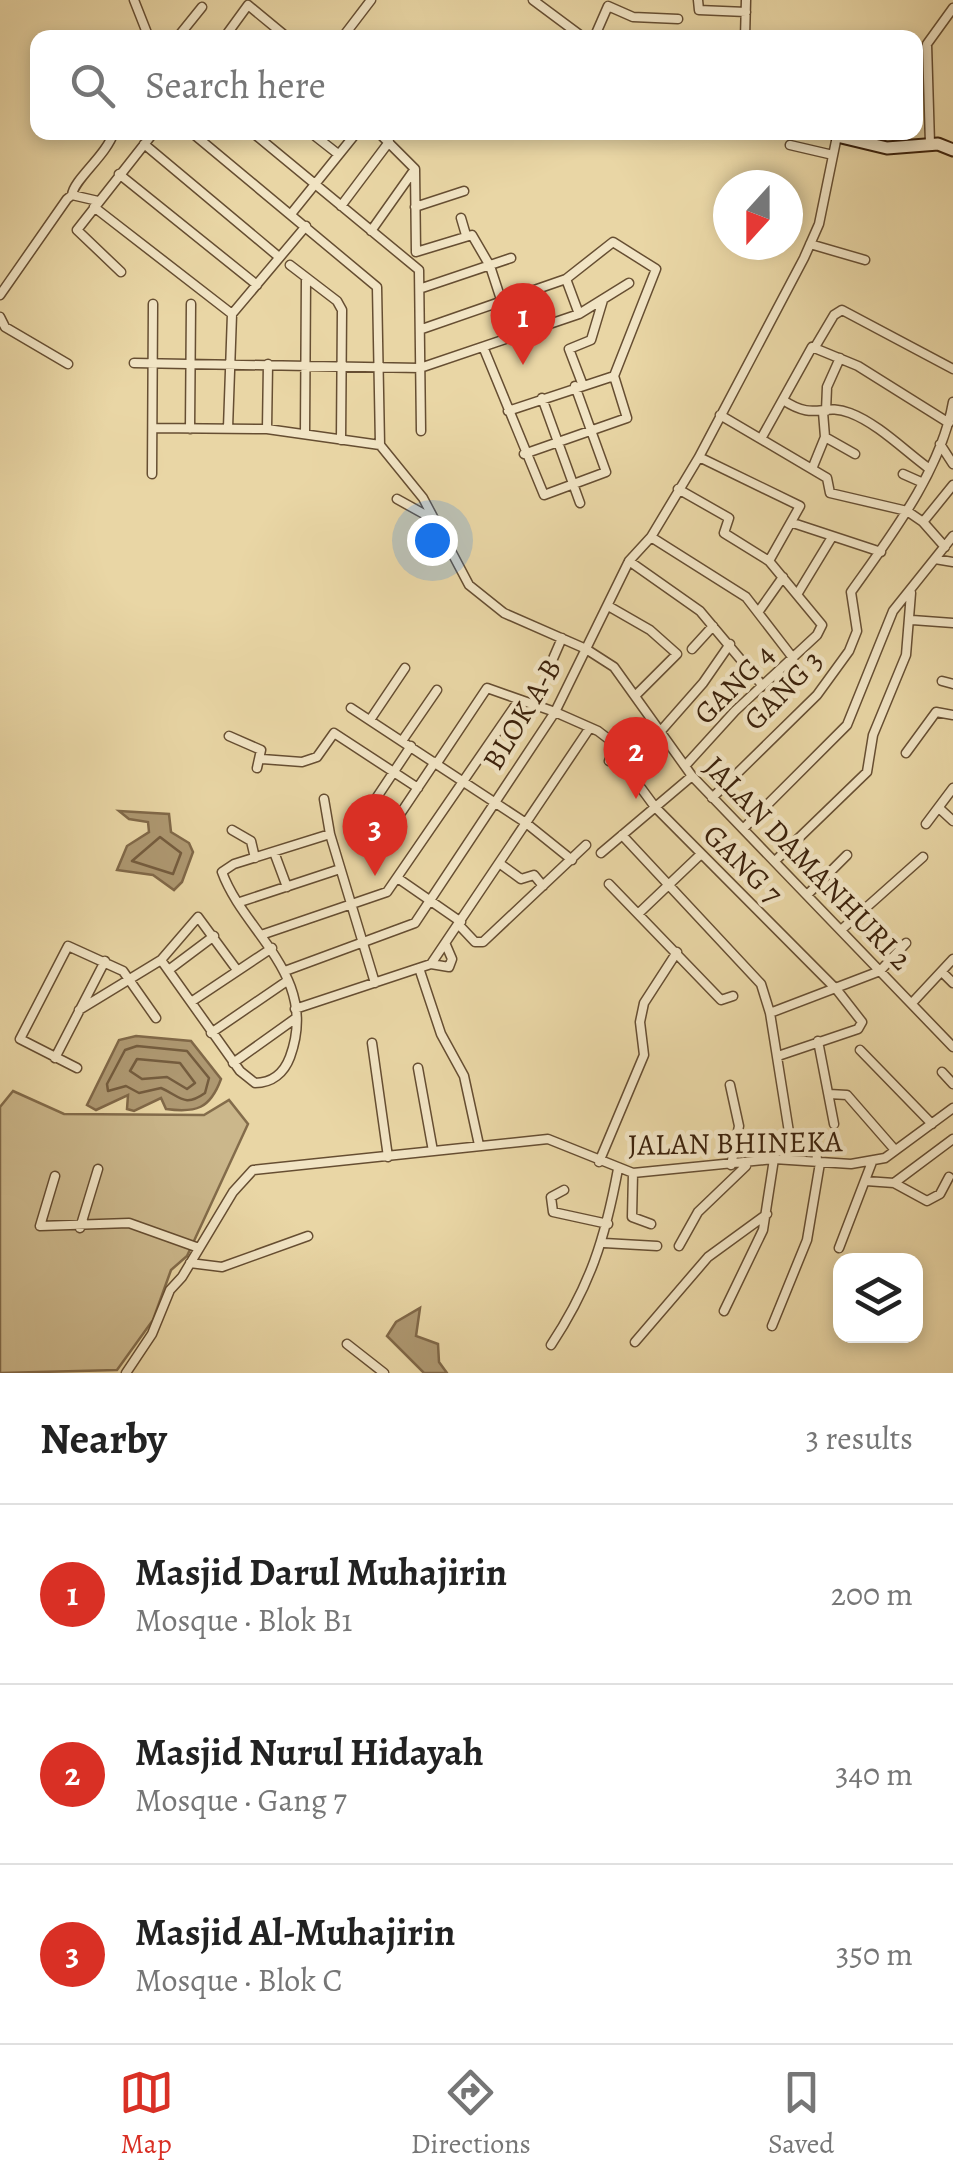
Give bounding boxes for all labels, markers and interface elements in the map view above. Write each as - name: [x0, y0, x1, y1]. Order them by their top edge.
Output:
- search box: [30, 30, 923, 140]
- icon: search: [65, 58, 120, 113]
- text: Search here: [145, 59, 326, 111]
- north arrow: [713, 170, 803, 260]
- pin: 1: [490, 282, 556, 365]
- your location: [407, 515, 458, 566]
- street label: GANG 4: [685, 635, 783, 733]
- street label: GANG 3: [735, 641, 831, 739]
- street label: BLOK A-B: [473, 651, 571, 777]
- pin: 2: [604, 716, 668, 799]
- street label: JALAN DAMANHURI 2: [695, 747, 921, 979]
- pin: 3: [342, 794, 408, 876]
- street label: GANG 7: [694, 815, 792, 913]
- street label: JALAN BHINEKA: [627, 1121, 843, 1165]
- map controls: [833, 1253, 923, 1343]
- button: layers: [833, 1253, 923, 1343]
- text: Nearby: [40, 1410, 167, 1467]
- text: 3 results: [806, 1416, 913, 1460]
- text: Masjid Darul Muhajirin: [135, 1546, 507, 1598]
- text: 1: [67, 1572, 78, 1616]
- text: 200 m: [831, 1572, 913, 1616]
- text: Mosque · Blok B1: [135, 1598, 353, 1642]
- text: Masjid Nurul Hidayah: [135, 1726, 484, 1778]
- text: 2: [65, 1752, 80, 1796]
- text: 340 m: [835, 1752, 913, 1796]
- text: Mosque · Gang 7: [135, 1778, 347, 1822]
- text: Masjid Al-Muhajirin: [135, 1906, 455, 1958]
- text: 3: [66, 1932, 79, 1976]
- text: 350 m: [836, 1932, 913, 1976]
- text: Mosque · Blok C: [135, 1958, 343, 2002]
- tab: Map: [119, 2065, 174, 2163]
- tab: Directions: [411, 2065, 531, 2163]
- tab: Saved: [768, 2065, 834, 2163]

